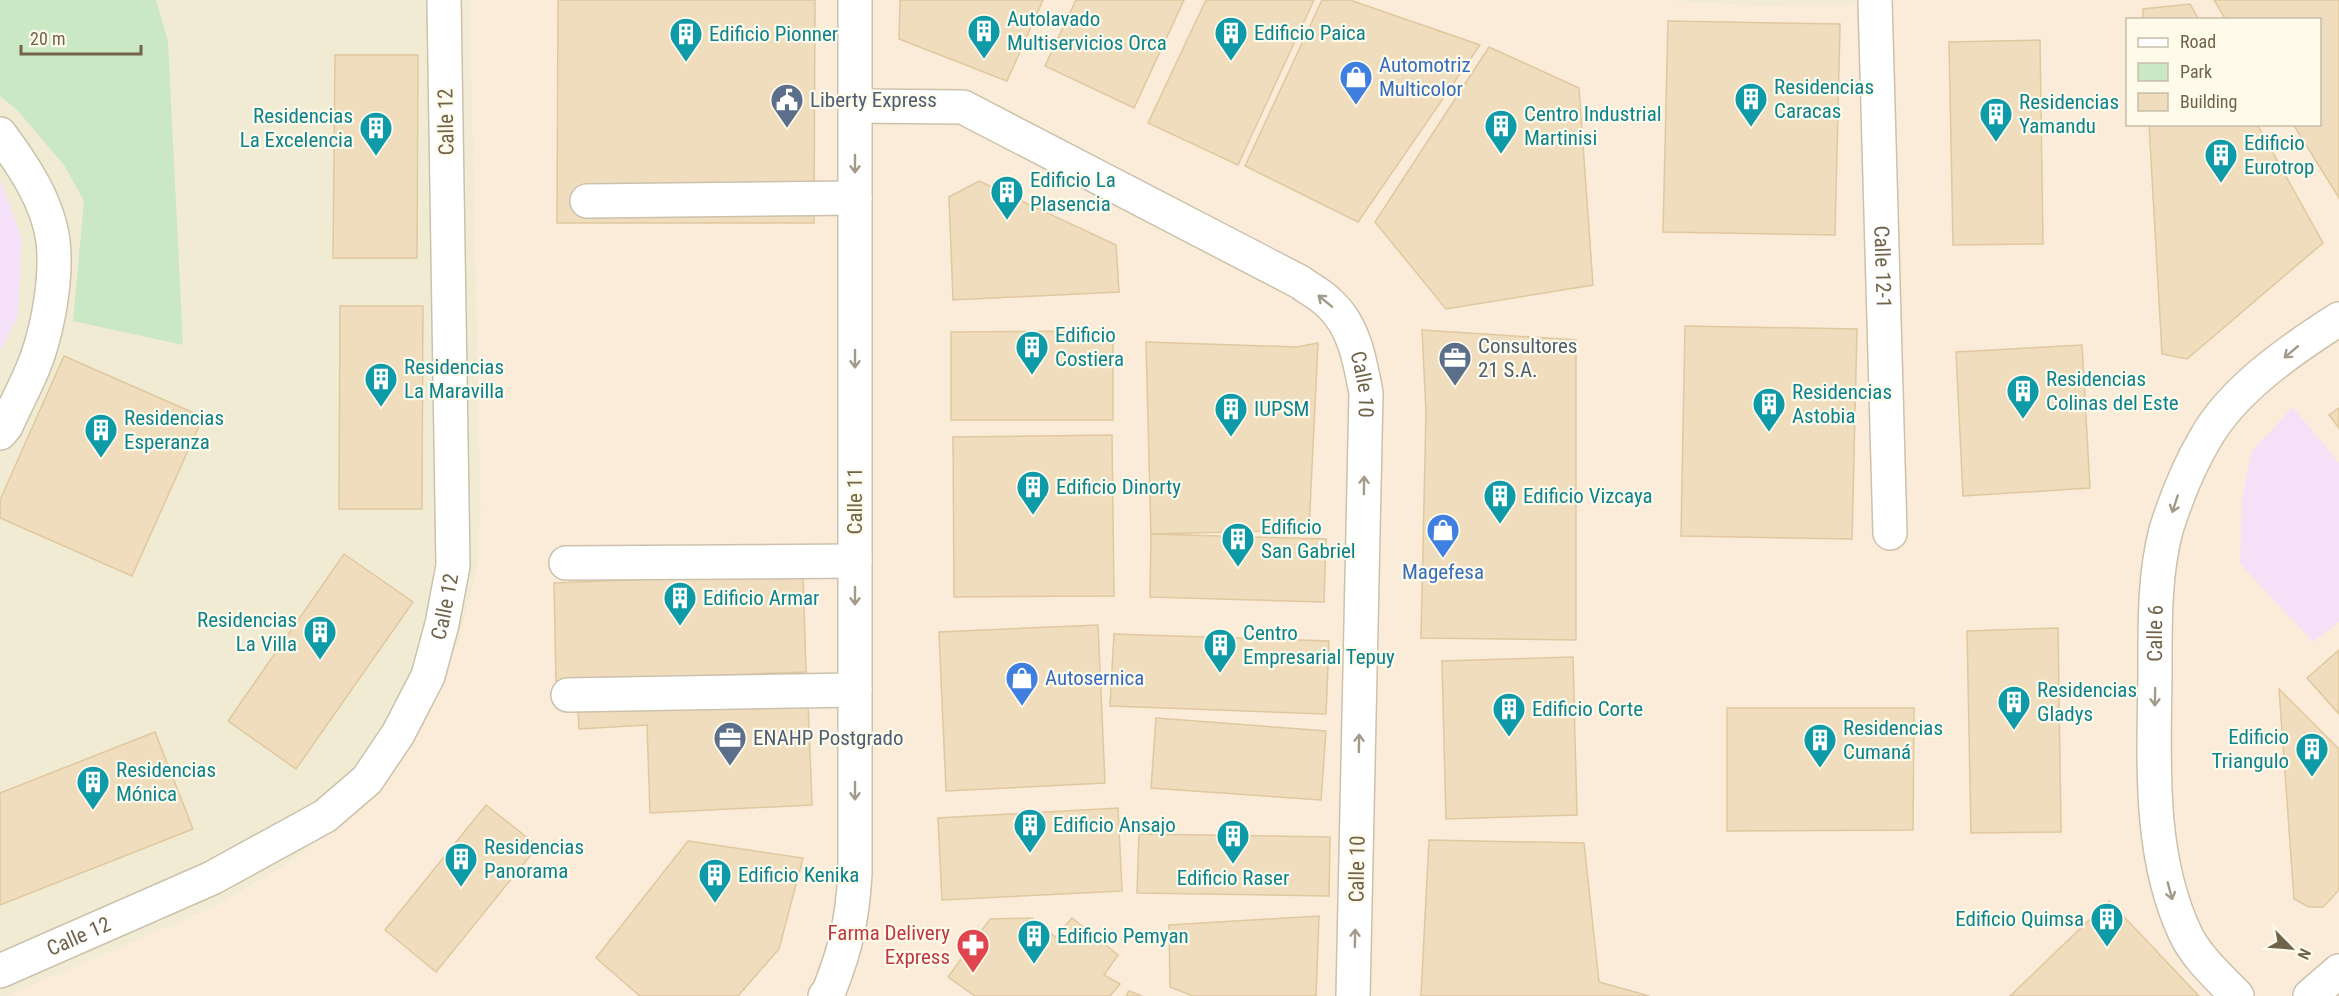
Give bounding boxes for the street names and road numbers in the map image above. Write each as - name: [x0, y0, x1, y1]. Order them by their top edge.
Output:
- street label: Calle 12: [433, 88, 459, 156]
- street label: Calle 12-1: [1869, 225, 1896, 309]
- street label: Calle 10: [1345, 349, 1378, 418]
- street label: Calle 11: [843, 468, 867, 535]
- street label: Calle 12: [426, 571, 463, 642]
- street label: Calle 6: [2143, 604, 2168, 662]
- street label: Calle 10: [1344, 835, 1370, 903]
- street label: Calle 12: [43, 912, 114, 961]

